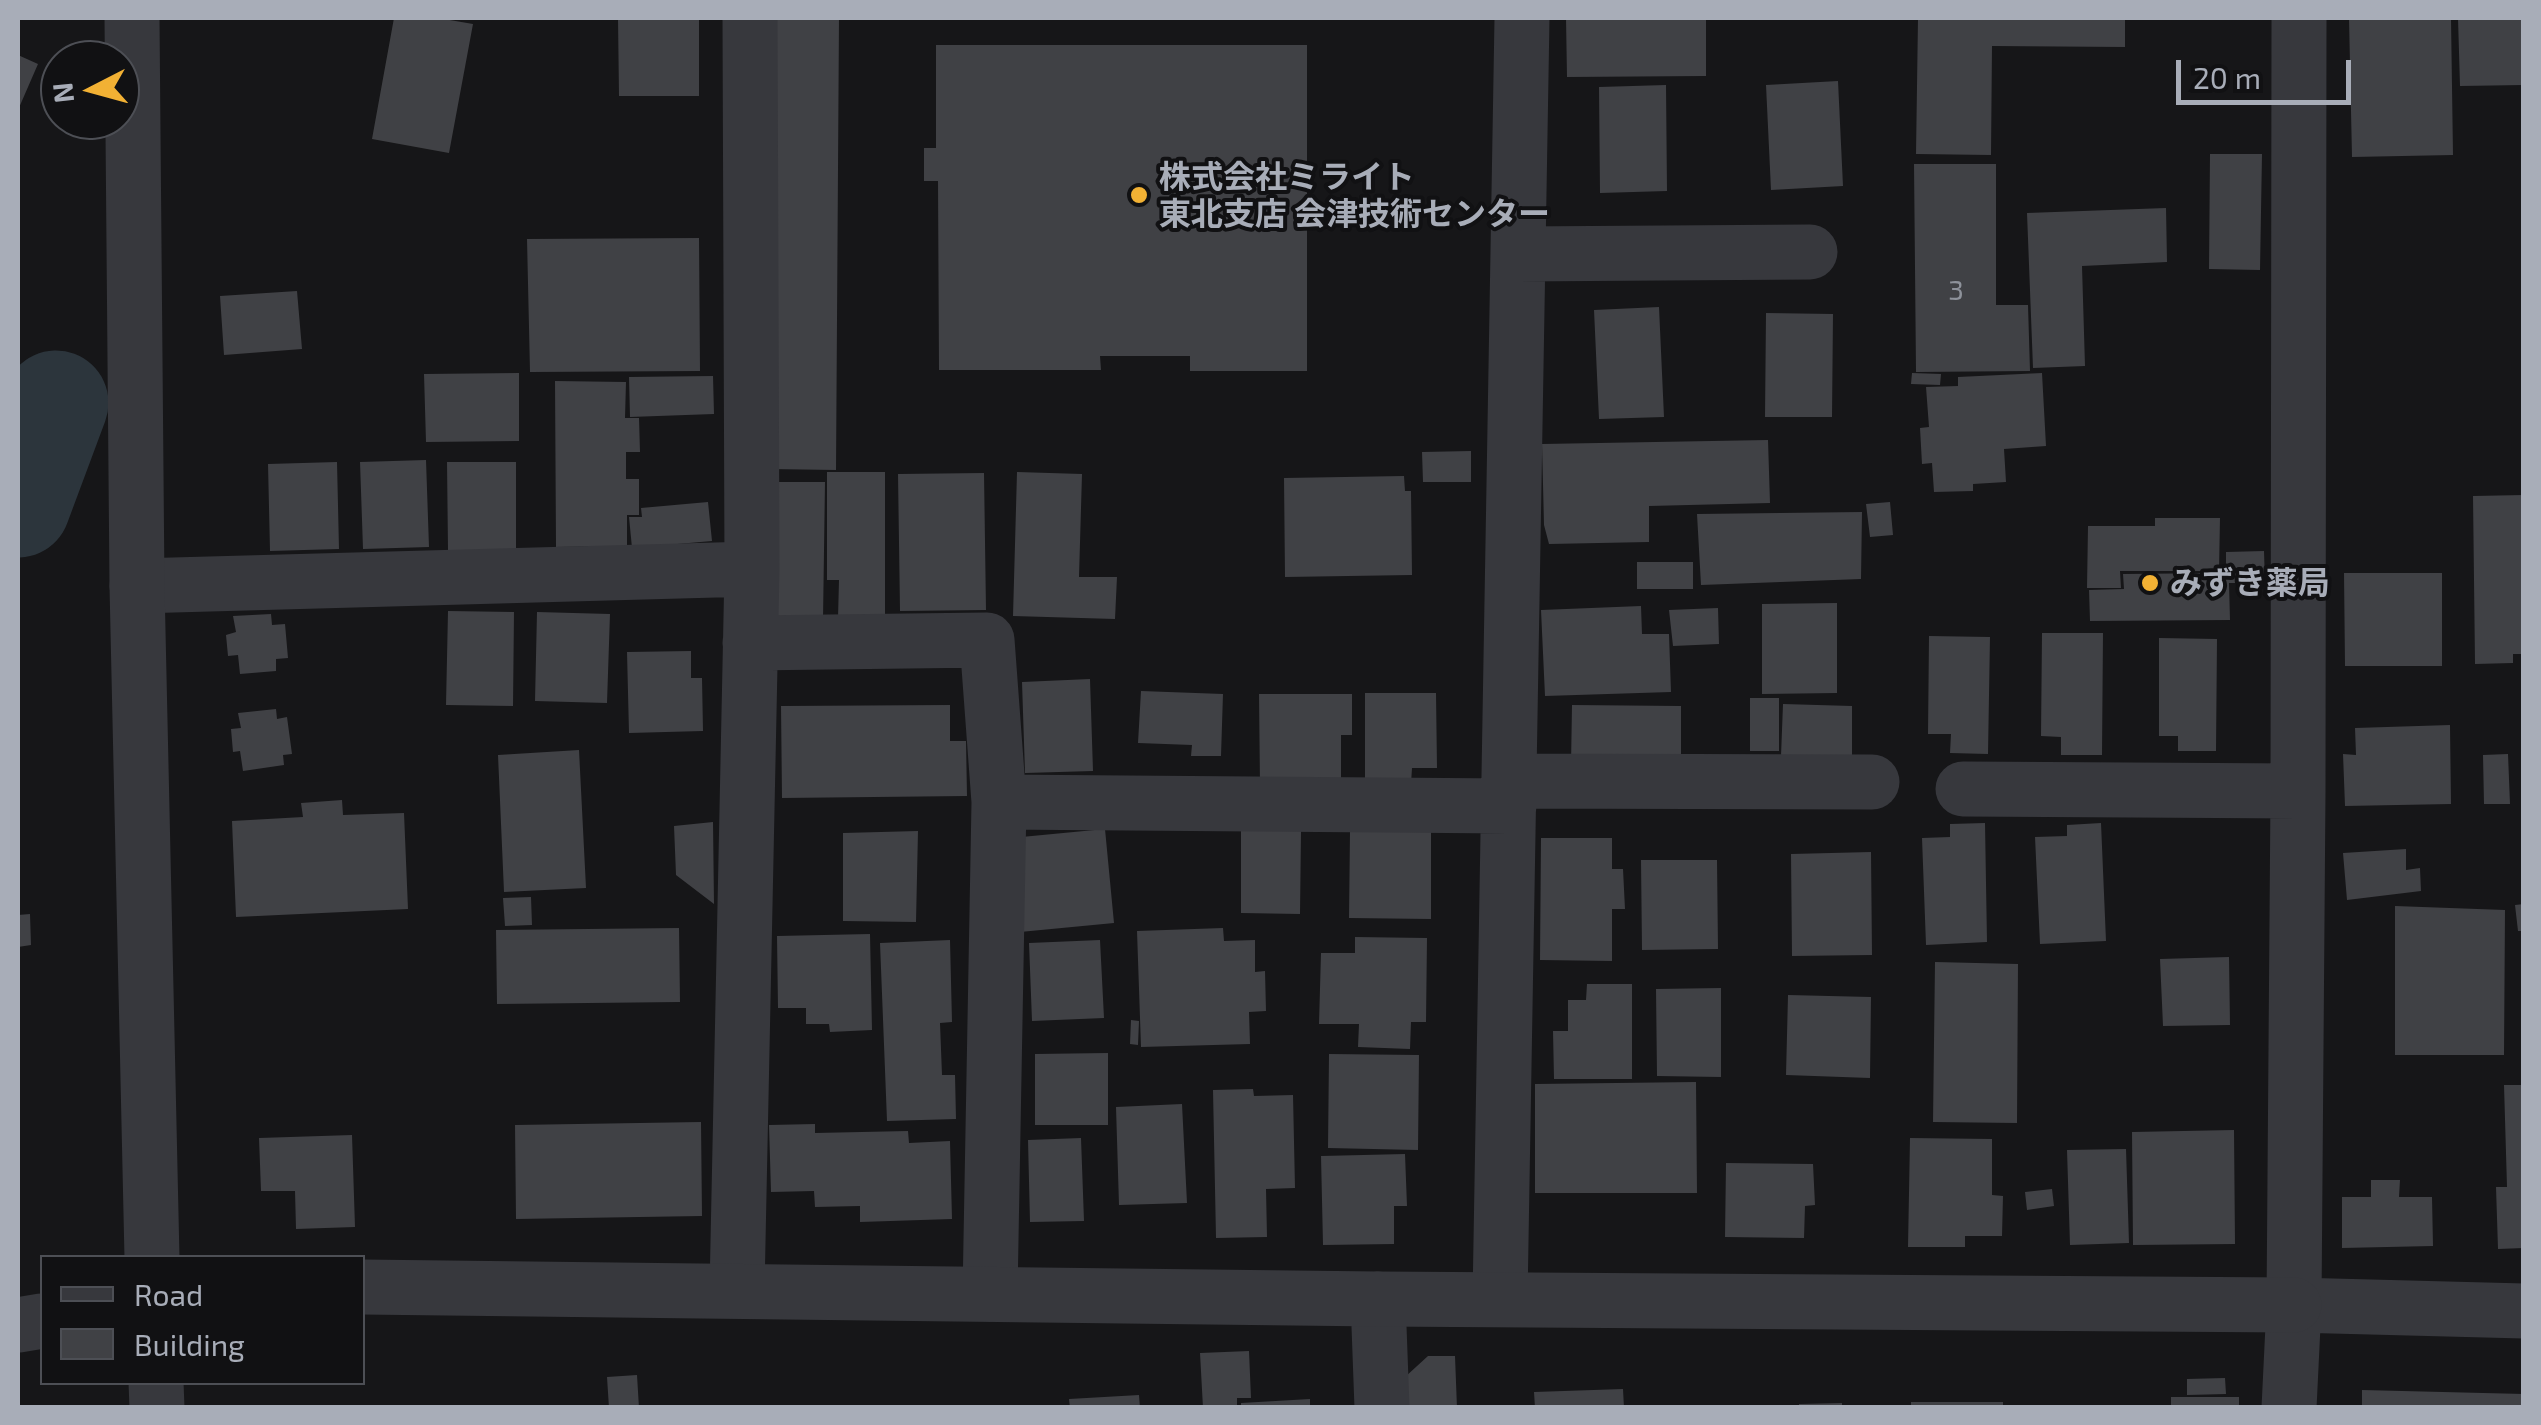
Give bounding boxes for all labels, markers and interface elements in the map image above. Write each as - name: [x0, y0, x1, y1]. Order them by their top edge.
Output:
- north arrow: [40, 40, 140, 140]
- scale bar: [2181, 40, 2356, 102]
- text: 20 m: [2193, 59, 2261, 95]
- text: N: [44, 81, 80, 105]
- place label: 株式会社ミライト 東北支店 会津技術センター: [1159, 158, 1550, 233]
- marker: 株式会社ミライト 東北支店 会津技術センター: [1128, 184, 1150, 206]
- house number: 3: [1948, 274, 1964, 308]
- place label: みずき薬局: [2170, 564, 2330, 602]
- marker: みずき薬局: [2139, 572, 2161, 594]
- legend: [40, 1255, 365, 1385]
- text: Road: [134, 1276, 203, 1312]
- text: Building: [134, 1326, 245, 1362]

